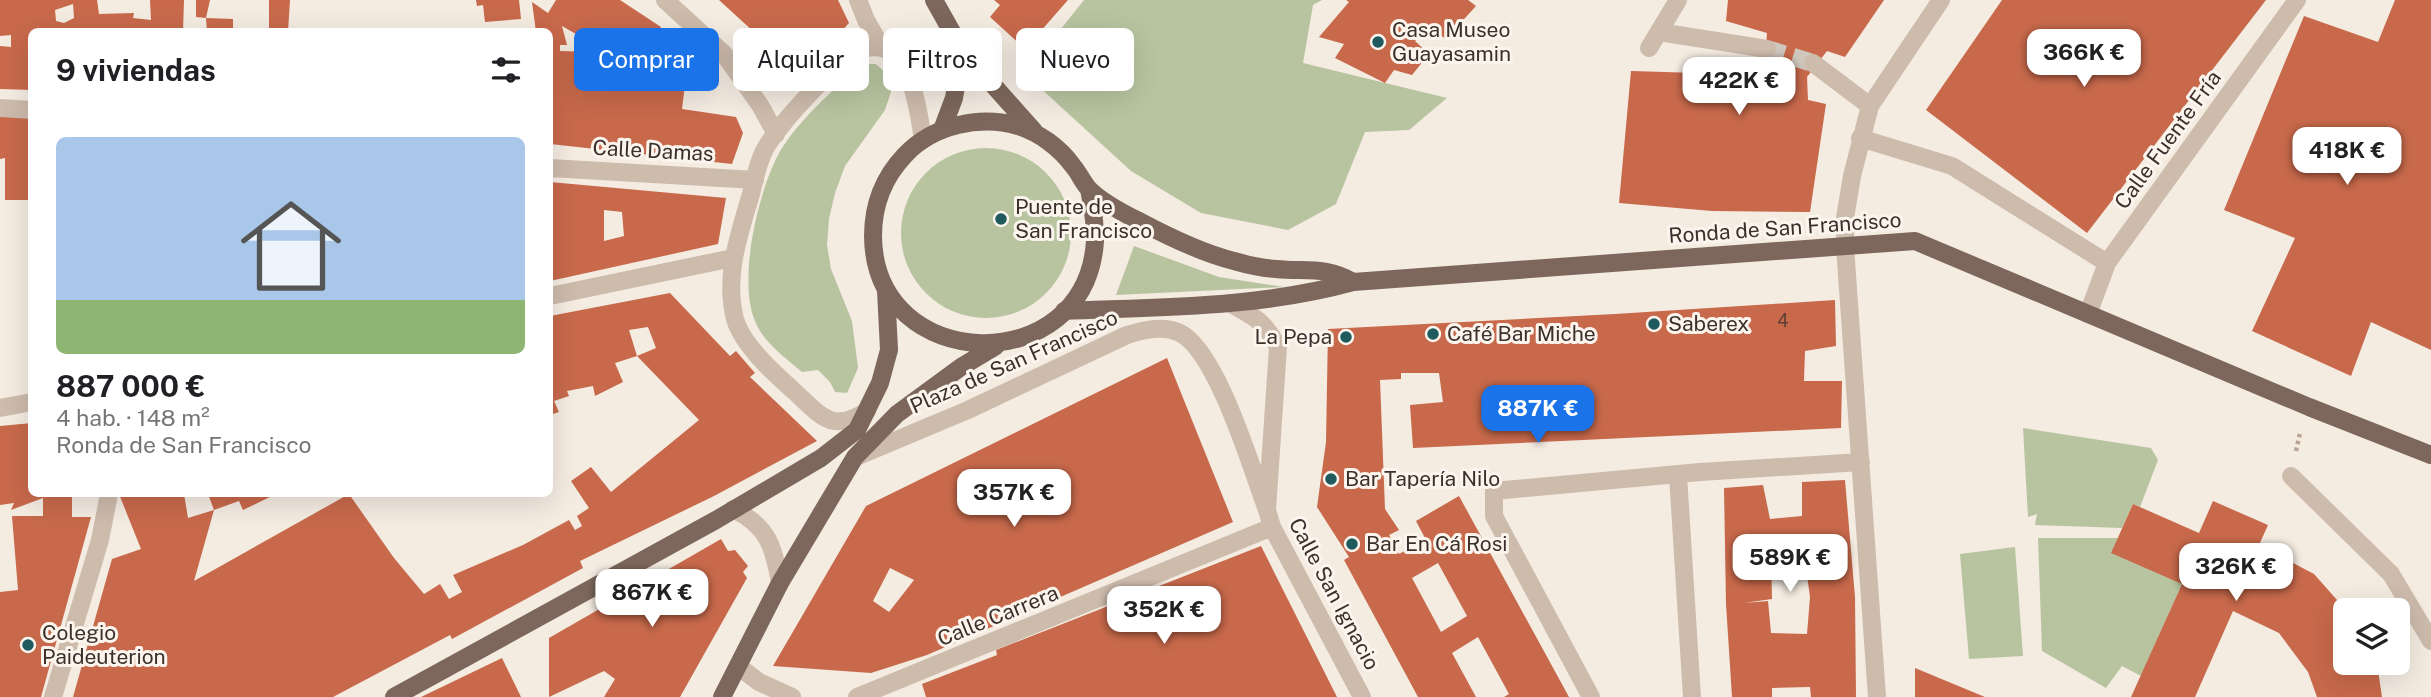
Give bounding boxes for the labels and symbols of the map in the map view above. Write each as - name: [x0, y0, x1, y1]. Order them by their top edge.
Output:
- place label: Casa Museo Guayasamin: [1392, 17, 1511, 66]
- pin: 366K €: [2027, 29, 2141, 89]
- marker: Casa Museo Guayasamin: [1370, 34, 1386, 50]
- pin: 422K €: [1682, 58, 1796, 117]
- street label: Calle Fuente Fría: [2109, 66, 2226, 214]
- pin: 418K €: [2290, 128, 2404, 187]
- street label: Calle Damas: [592, 135, 714, 166]
- place label: Puente de San Francisco: [1015, 194, 1152, 243]
- street label: Ronda de San Francisco: [1668, 207, 1902, 248]
- marker: Puente de San Francisco: [993, 211, 1009, 227]
- street label: Plaza de San Francisco: [906, 304, 1121, 419]
- house number: 4: [1777, 310, 1789, 331]
- place label: Saberex: [1668, 311, 1749, 336]
- marker: Saberex: [1646, 316, 1662, 332]
- place label: Café Bar Miche: [1447, 321, 1596, 346]
- place label: La Pepa: [1254, 324, 1332, 349]
- marker: Café Bar Miche: [1425, 326, 1441, 342]
- marker: La Pepa: [1338, 329, 1354, 345]
- pin: 887K €: [1481, 386, 1595, 445]
- place label: Bar Tapería Nilo: [1345, 466, 1500, 491]
- pin: 357K €: [957, 470, 1071, 529]
- marker: Bar Tapería Nilo: [1323, 471, 1339, 487]
- street label: Calle San Ignacio: [1284, 514, 1385, 674]
- place label: Bar En Cá Rosi: [1366, 531, 1508, 556]
- pin: 589K €: [1733, 534, 1847, 594]
- marker: Bar En Cá Rosi: [1344, 536, 1360, 552]
- pin: 326K €: [2179, 544, 2293, 603]
- pin: 867K €: [595, 570, 709, 629]
- street label: Calle Carrera: [934, 580, 1062, 651]
- pin: 352K €: [1107, 586, 1221, 646]
- place label: Colegio Paideuterion: [42, 620, 166, 669]
- marker: Colegio Paideuterion: [20, 637, 36, 653]

